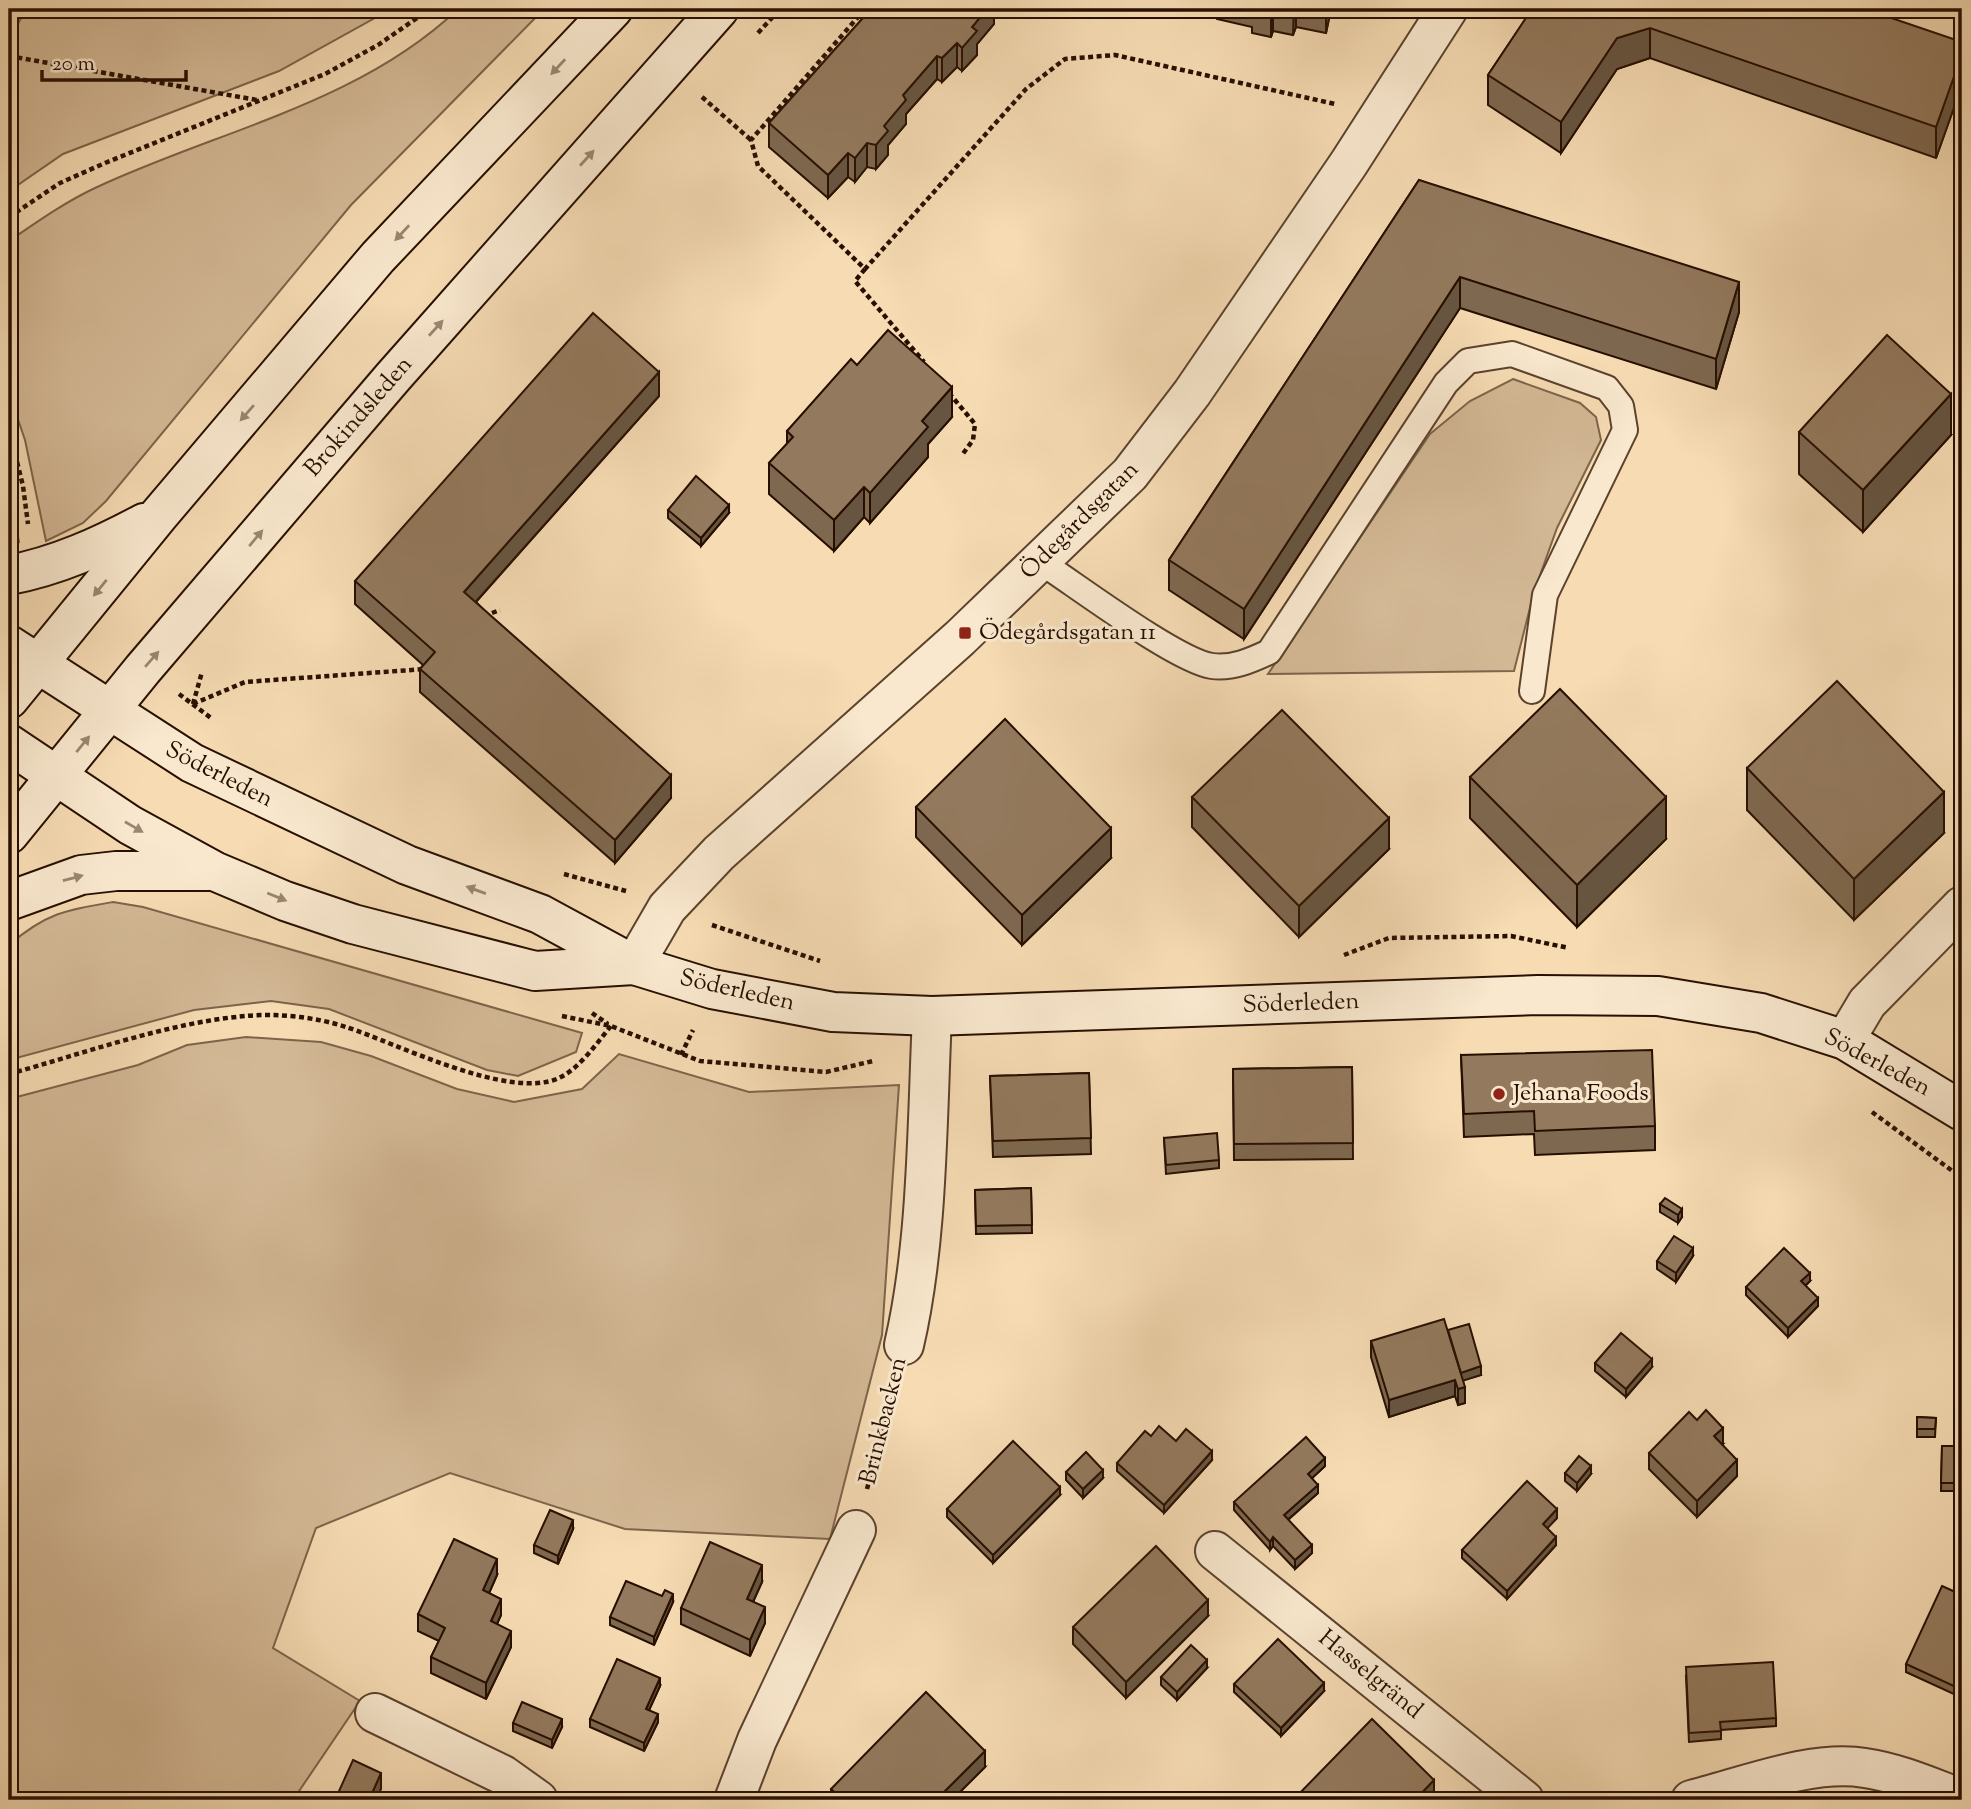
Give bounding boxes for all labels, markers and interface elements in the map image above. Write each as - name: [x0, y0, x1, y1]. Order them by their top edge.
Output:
- scale bar: [42, 38, 186, 82]
- text: 20 m: [52, 50, 95, 80]
- one-way arrow: [550, 58, 566, 76]
- one-way arrow: [579, 149, 595, 167]
- one-way arrow: [394, 224, 410, 241]
- one-way arrow: [428, 320, 443, 337]
- street label: Brokindsleden: [297, 349, 421, 485]
- one-way arrow: [240, 405, 255, 422]
- street label: Ödegårdsgatan: [1013, 454, 1147, 588]
- one-way arrow: [248, 530, 263, 547]
- one-way arrow: [93, 578, 108, 596]
- place label: Ödegårdsgatan 11: [979, 616, 1156, 650]
- marker: Ödegårdsgatan 11: [957, 625, 973, 641]
- one-way arrow: [144, 650, 159, 667]
- street label: Söderleden: [159, 733, 279, 817]
- one-way arrow: [76, 735, 91, 753]
- one-way arrow: [125, 821, 144, 833]
- one-way arrow: [63, 872, 84, 882]
- one-way arrow: [465, 885, 486, 896]
- one-way arrow: [266, 892, 287, 903]
- street label: Söderleden: [676, 961, 798, 1021]
- street label: Söderleden: [1242, 985, 1360, 1023]
- street label: Söderleden: [1817, 1020, 1937, 1106]
- place label: Jehana Foods: [1511, 1077, 1649, 1111]
- marker: Jehana Foods: [1491, 1086, 1507, 1102]
- street label: Brinkbacken: [852, 1354, 916, 1488]
- street label: Hasselgränd: [1310, 1622, 1430, 1728]

